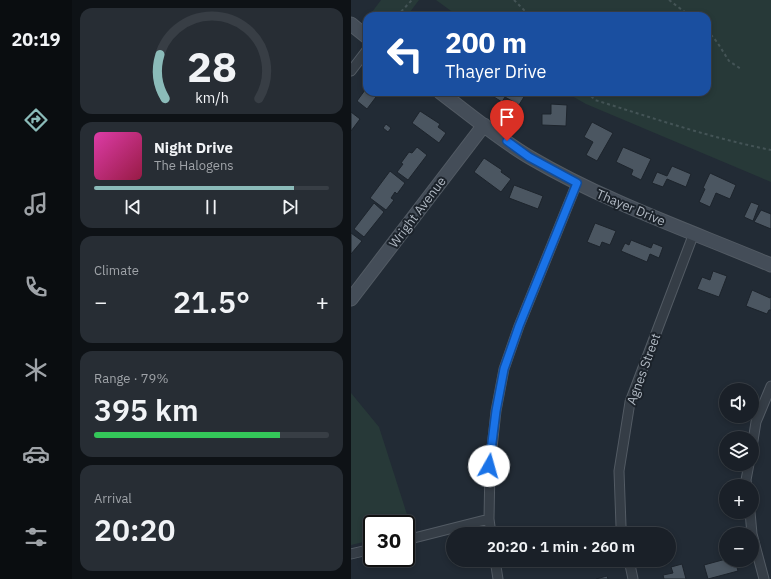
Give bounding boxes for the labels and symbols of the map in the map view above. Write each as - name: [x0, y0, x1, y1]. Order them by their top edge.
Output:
- pin: [490, 100, 524, 141]
- street label: Wright Avenue: [385, 173, 450, 251]
- street label: Thayer Drive: [594, 185, 668, 230]
- street label: Agnes Street: [623, 331, 664, 407]
- position arrow: [468, 445, 510, 487]
- speed limit sign: 30: [363, 515, 415, 567]

